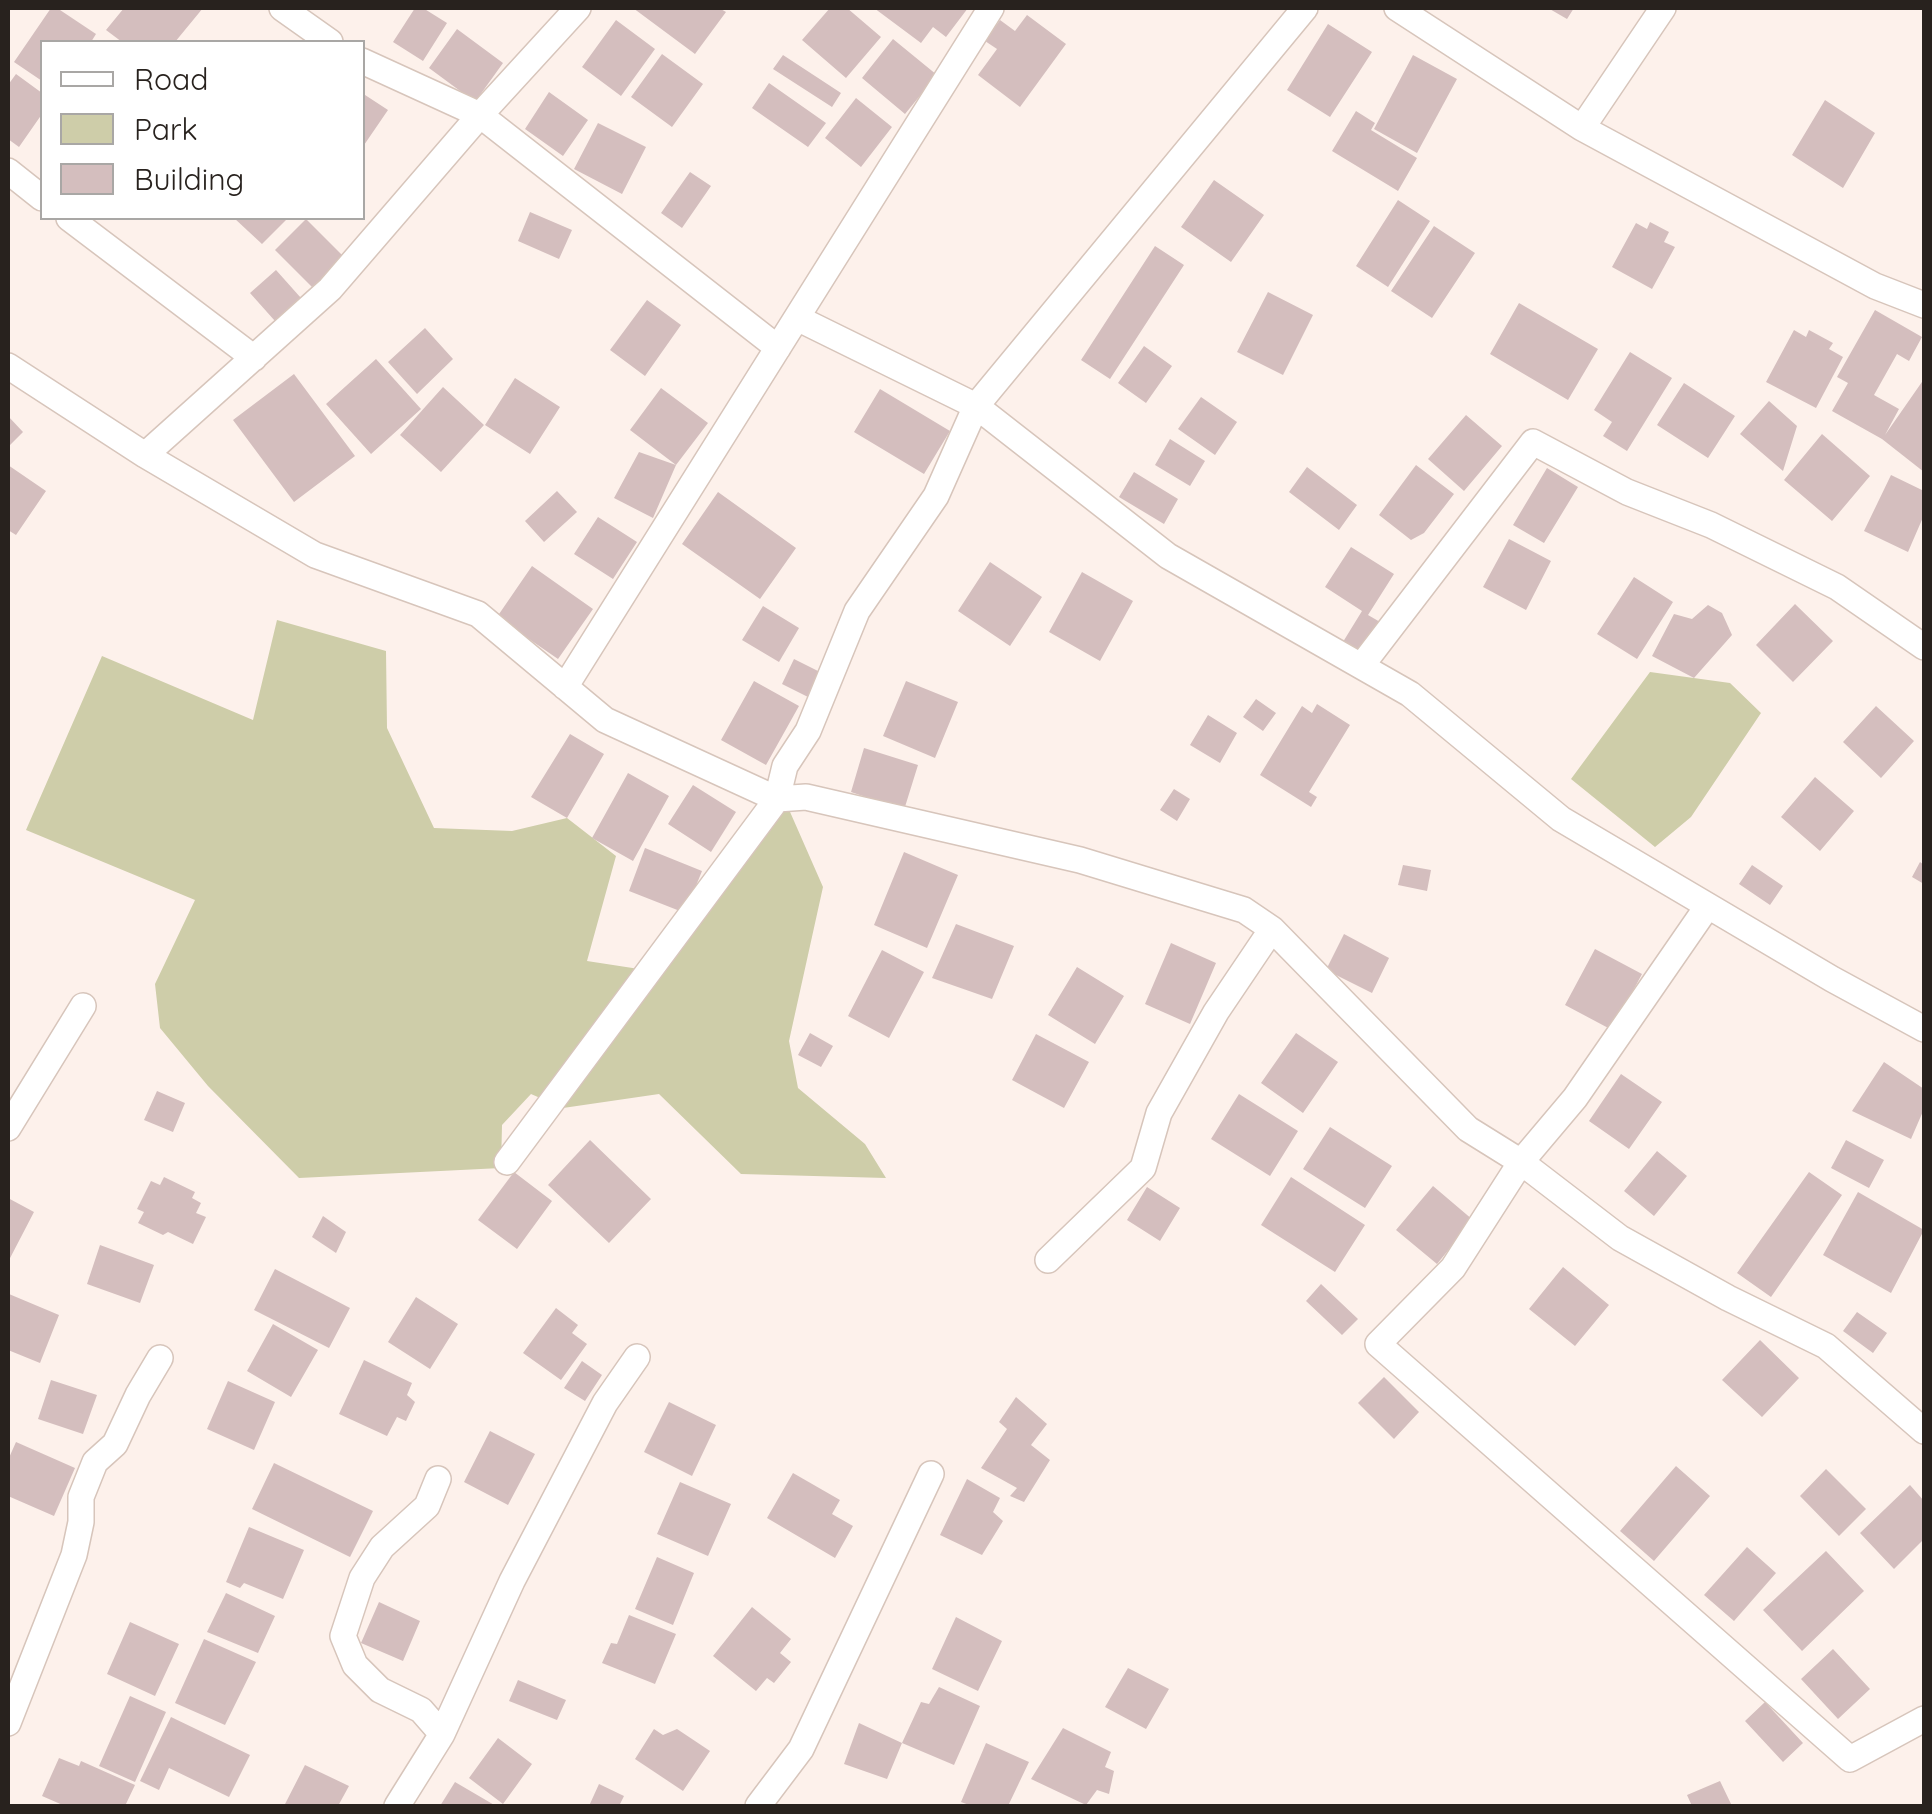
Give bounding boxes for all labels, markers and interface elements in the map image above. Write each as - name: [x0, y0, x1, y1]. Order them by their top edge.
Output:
- legend: [40, 40, 365, 220]
- text: Road: [134, 60, 208, 98]
- text: Park: [134, 110, 198, 148]
- text: Building: [134, 160, 244, 198]

